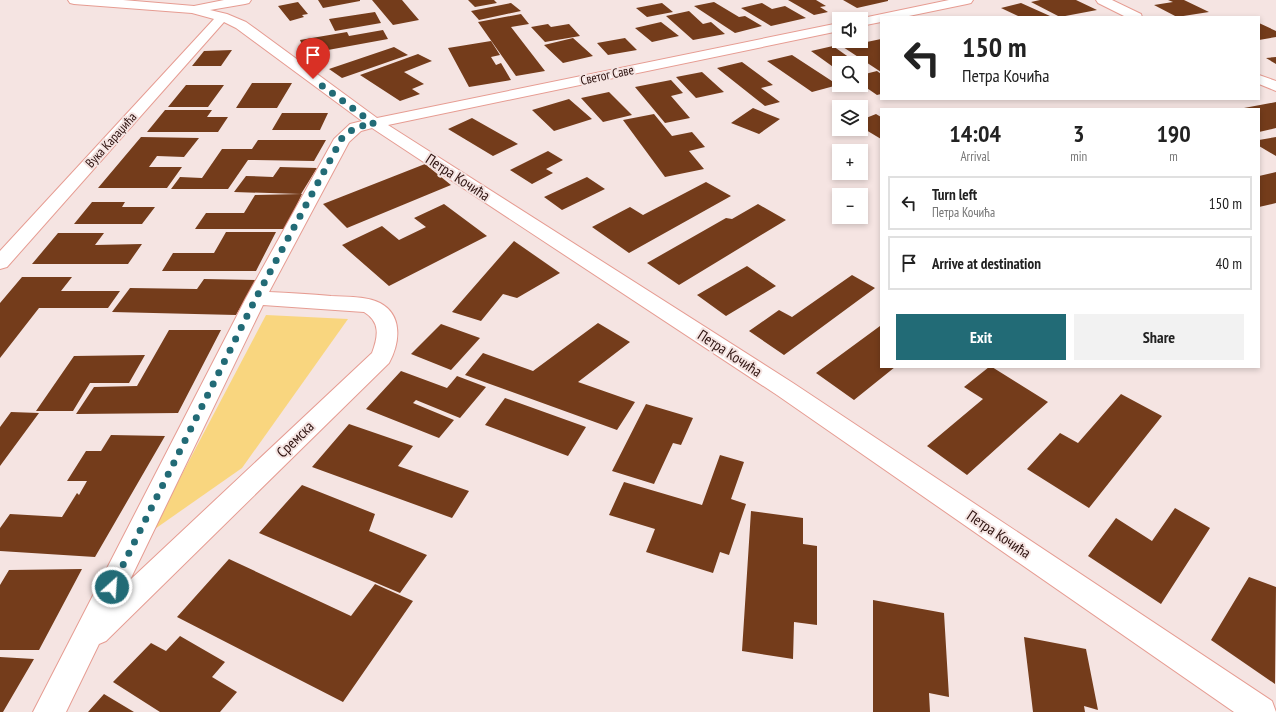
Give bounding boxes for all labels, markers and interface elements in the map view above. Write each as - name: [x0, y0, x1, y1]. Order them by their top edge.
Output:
- map controls: [832, 12, 868, 224]
- button: sound: [832, 12, 868, 48]
- text: 150 m: [962, 28, 1026, 65]
- icon: left: [896, 32, 948, 84]
- pin: [296, 38, 330, 79]
- icon: arrive: [302, 44, 324, 66]
- button: search: [832, 56, 868, 92]
- street label: Светог Саве: [579, 61, 635, 89]
- text: Петра Кочића: [962, 64, 1050, 87]
- button: layers: [832, 100, 868, 136]
- street label: Вука Караџића: [82, 109, 140, 171]
- text: 14:04: [949, 118, 1001, 149]
- text: 3: [1073, 118, 1084, 149]
- text: 190: [1156, 118, 1191, 149]
- button: +: [832, 144, 868, 180]
- text: Arrival: [960, 148, 990, 165]
- text: min: [1070, 148, 1087, 165]
- text: m: [1169, 148, 1178, 165]
- street label: Петра Кочића: [422, 149, 494, 205]
- text: Turn left: [932, 185, 977, 204]
- button: −: [832, 188, 868, 224]
- icon: left: [898, 192, 920, 214]
- text: 150 m: [1209, 194, 1242, 213]
- text: Петра Кочића: [932, 204, 995, 221]
- icon: arrive: [898, 252, 920, 274]
- text: Arrive at destination: [932, 254, 1041, 273]
- text: 40 m: [1216, 254, 1242, 273]
- button: Exit: [896, 314, 1066, 360]
- button: Share: [1074, 314, 1244, 360]
- street label: Петра Кочића: [694, 325, 766, 381]
- street label: Сремска: [272, 417, 318, 461]
- street label: Петра Кочића: [963, 506, 1035, 562]
- position arrow: [91, 566, 133, 608]

